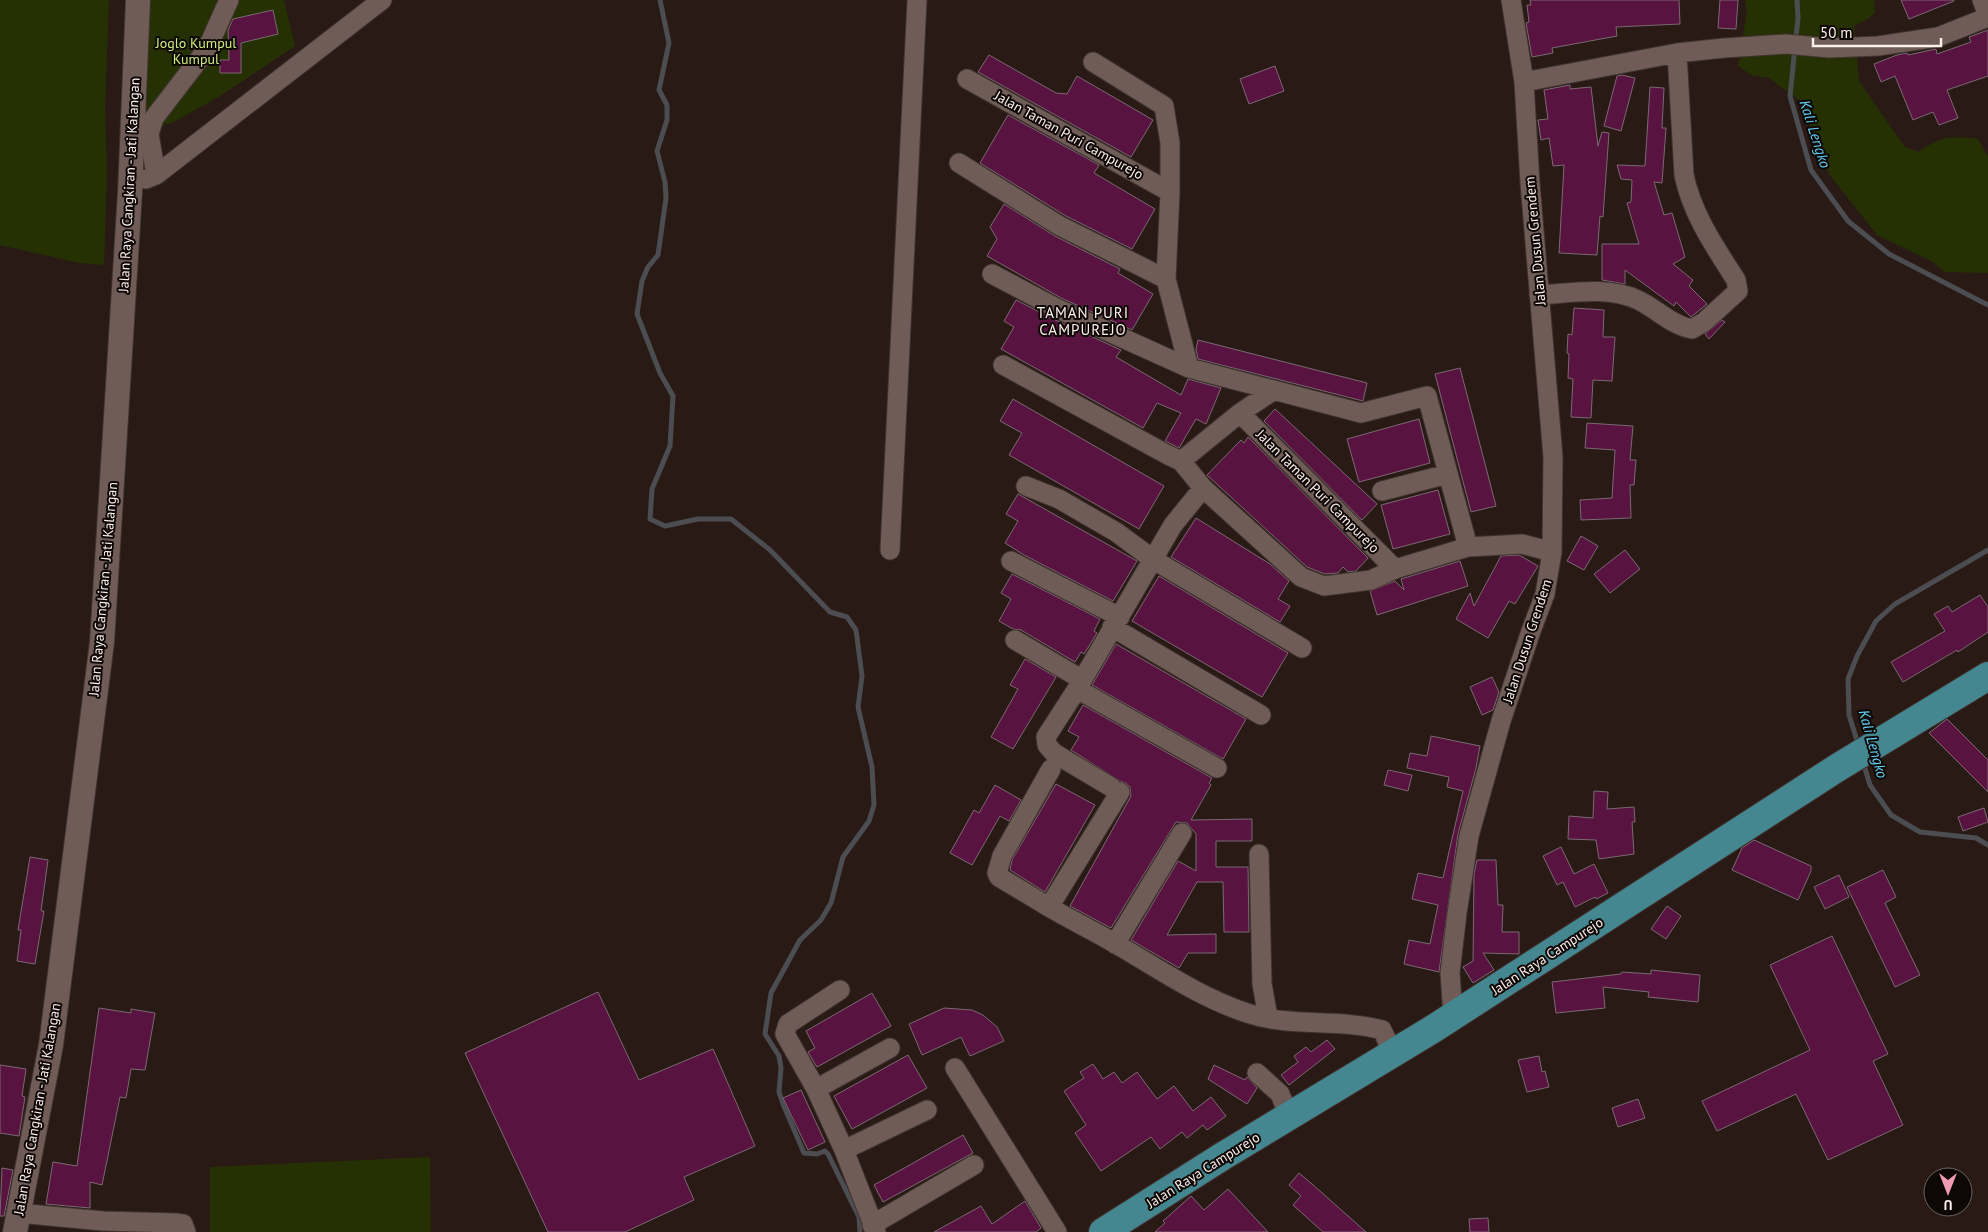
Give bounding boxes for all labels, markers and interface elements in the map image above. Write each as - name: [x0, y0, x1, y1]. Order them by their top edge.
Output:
- scale bar: [1813, 15, 1940, 47]
- text: 50 m: [1820, 23, 1853, 42]
- park label: Joglo Kumpul Kumpul: [155, 34, 236, 68]
- street label: Jalan Raya Cangkiran - Jati Kalangan: [114, 77, 144, 294]
- street label: Jalan Taman Puri Campurejo: [991, 86, 1147, 183]
- water label: Kali Lengko: [1796, 97, 1835, 170]
- street label: Jalan Dusun Grendem: [1520, 176, 1550, 307]
- district label: TAMAN PURI CAMPUREJO: [1037, 303, 1129, 339]
- street label: Jalan Taman Puri Campurejo: [1252, 425, 1384, 557]
- street label: Jalan Raya Cangkiran - Jati Kalangan: [85, 481, 121, 698]
- street label: Jalan Dusun Grendem: [1498, 577, 1556, 706]
- water label: Kali Lengko: [1855, 707, 1892, 780]
- street label: Jalan Raya Campurejo: [1487, 913, 1606, 1000]
- street label: Jalan Raya Cangkiran - Jati Kalangan: [9, 1002, 65, 1217]
- street label: Jalan Raya Campurejo: [1142, 1128, 1263, 1213]
- north arrow: [1923, 1167, 1973, 1217]
- text: U: [1944, 1196, 1952, 1214]

